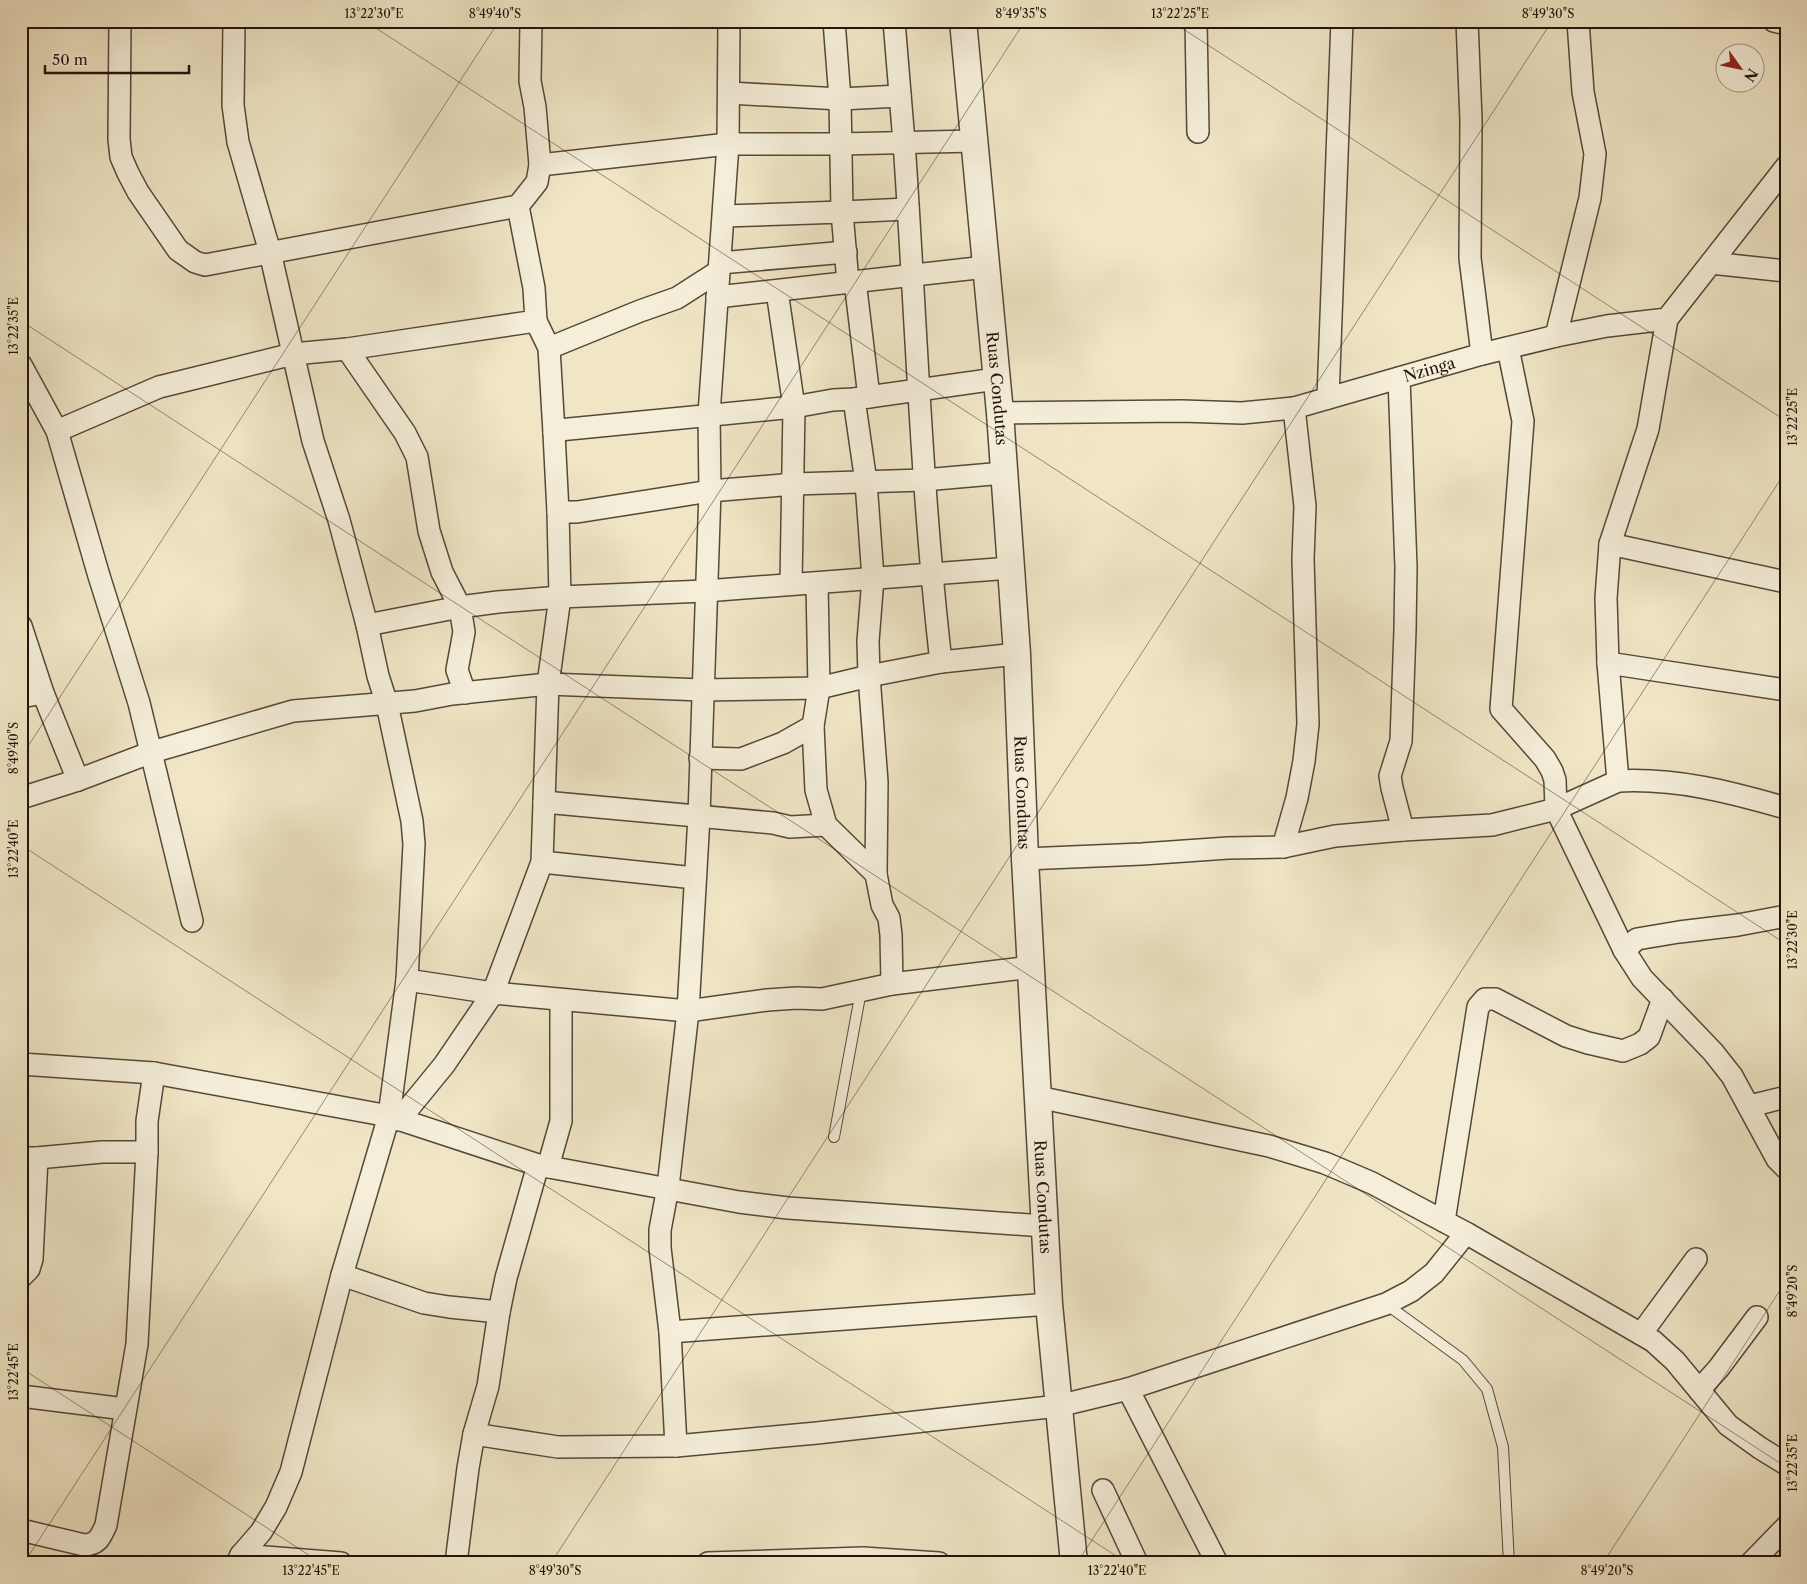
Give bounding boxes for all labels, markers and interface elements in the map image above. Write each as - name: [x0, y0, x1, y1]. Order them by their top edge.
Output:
- text: 13°22'30"E: [345, 6, 403, 21]
- text: 8°49'40"S: [469, 6, 521, 21]
- text: 8°49'35"S: [995, 6, 1047, 21]
- text: 13°22'25"E: [1151, 6, 1209, 21]
- text: 8°49'30"S: [1522, 6, 1574, 21]
- scale bar: [45, 42, 189, 74]
- north arrow: [1714, 42, 1764, 92]
- text: 50 m: [52, 50, 88, 69]
- text: N: [1740, 65, 1762, 85]
- text: 13°22'35"E: [6, 297, 21, 355]
- street label: Ruas Condutas: [982, 331, 1012, 446]
- street label: Nzinga: [1401, 352, 1458, 386]
- text: 13°22'25"E: [1785, 388, 1800, 446]
- text: 8°49'40"S: [6, 722, 21, 774]
- street label: Ruas Condutas: [1010, 735, 1035, 850]
- text: 13°22'40"E: [6, 820, 21, 878]
- text: 13°22'30"E: [1785, 911, 1800, 969]
- street label: Ruas Condutas: [1030, 1139, 1056, 1255]
- text: 8°49'20"S: [1785, 1265, 1800, 1317]
- text: 13°22'45"E: [6, 1343, 21, 1401]
- text: 13°22'35"E: [1785, 1434, 1800, 1492]
- text: 13°22'45"E: [282, 1563, 340, 1578]
- text: 8°49'30"S: [529, 1563, 581, 1578]
- text: 13°22'40"E: [1088, 1563, 1146, 1578]
- text: 8°49'20"S: [1581, 1563, 1633, 1578]

